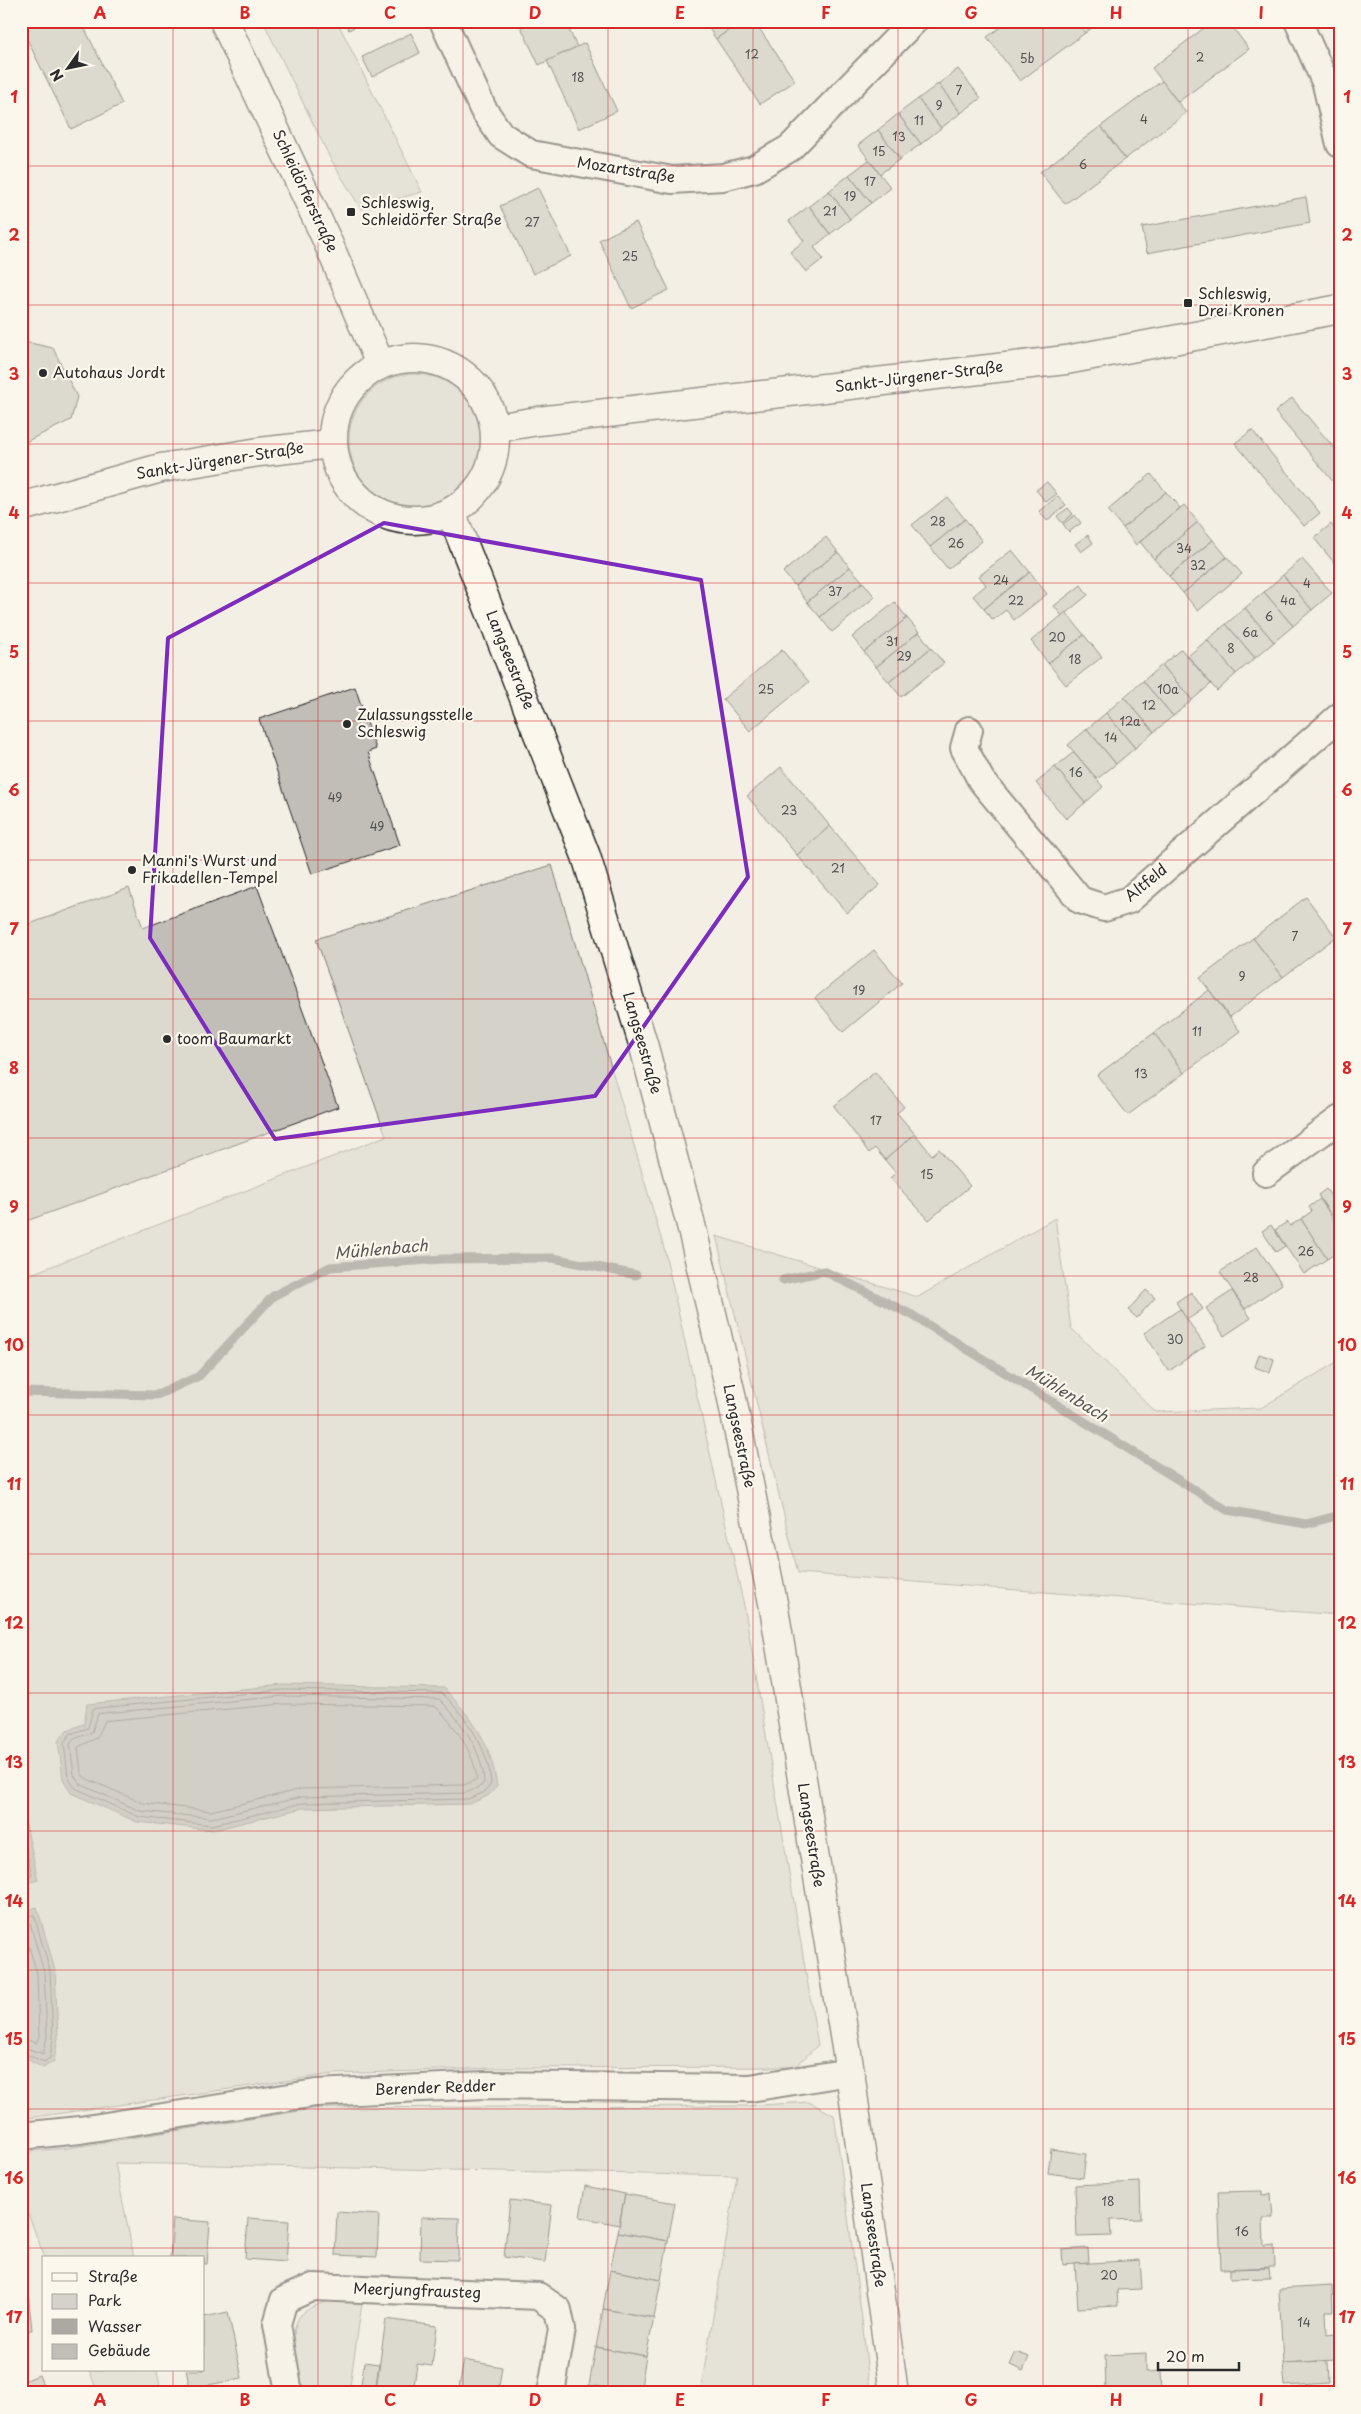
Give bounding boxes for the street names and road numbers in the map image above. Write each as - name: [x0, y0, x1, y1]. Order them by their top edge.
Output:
- street label: Schleidörferstraße: [268, 125, 345, 256]
- street label: Mozartstraße: [575, 149, 677, 188]
- street label: Sankt-Jürgener-Straße: [833, 354, 1004, 397]
- street label: Sankt-Jürgener-Straße: [134, 435, 305, 484]
- street label: Langseestraße: [481, 606, 542, 713]
- street label: Altfeld: [1119, 858, 1171, 906]
- street label: Langseestraße: [618, 989, 669, 1096]
- street label: Langseestraße: [718, 1382, 763, 1490]
- street label: Langseestraße: [793, 1781, 832, 1889]
- street label: Berender Redder: [374, 2073, 496, 2100]
- street label: Langseestraße: [856, 2181, 893, 2289]
- street label: Meerjungfrausteg: [353, 2276, 481, 2303]

